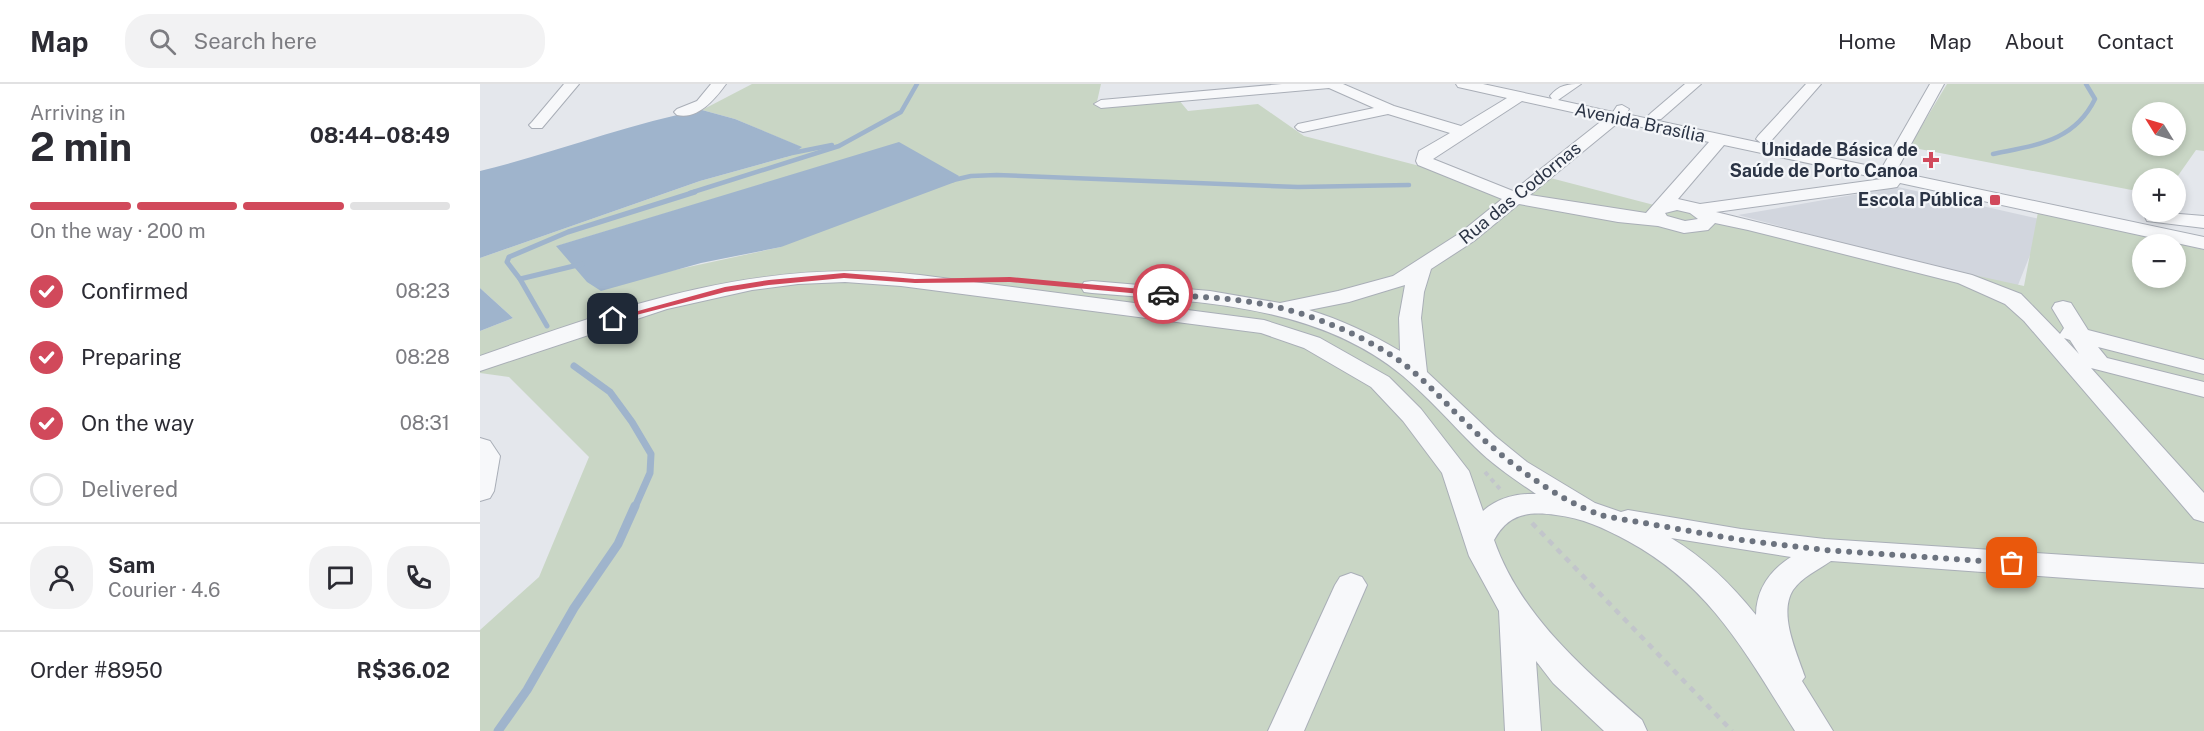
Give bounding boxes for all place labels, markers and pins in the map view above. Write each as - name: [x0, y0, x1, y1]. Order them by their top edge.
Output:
- place label: Unidade Básica de Saúde de Porto Canoa: [1729, 139, 1918, 181]
- marker: Unidade Básica de Saúde de Porto Canoa: [1922, 151, 1940, 169]
- place label: Escola Pública: [1858, 189, 1983, 210]
- marker: Escola Pública: [1988, 193, 2002, 207]
- pin: [587, 293, 638, 344]
- pin: [1986, 537, 2037, 588]

